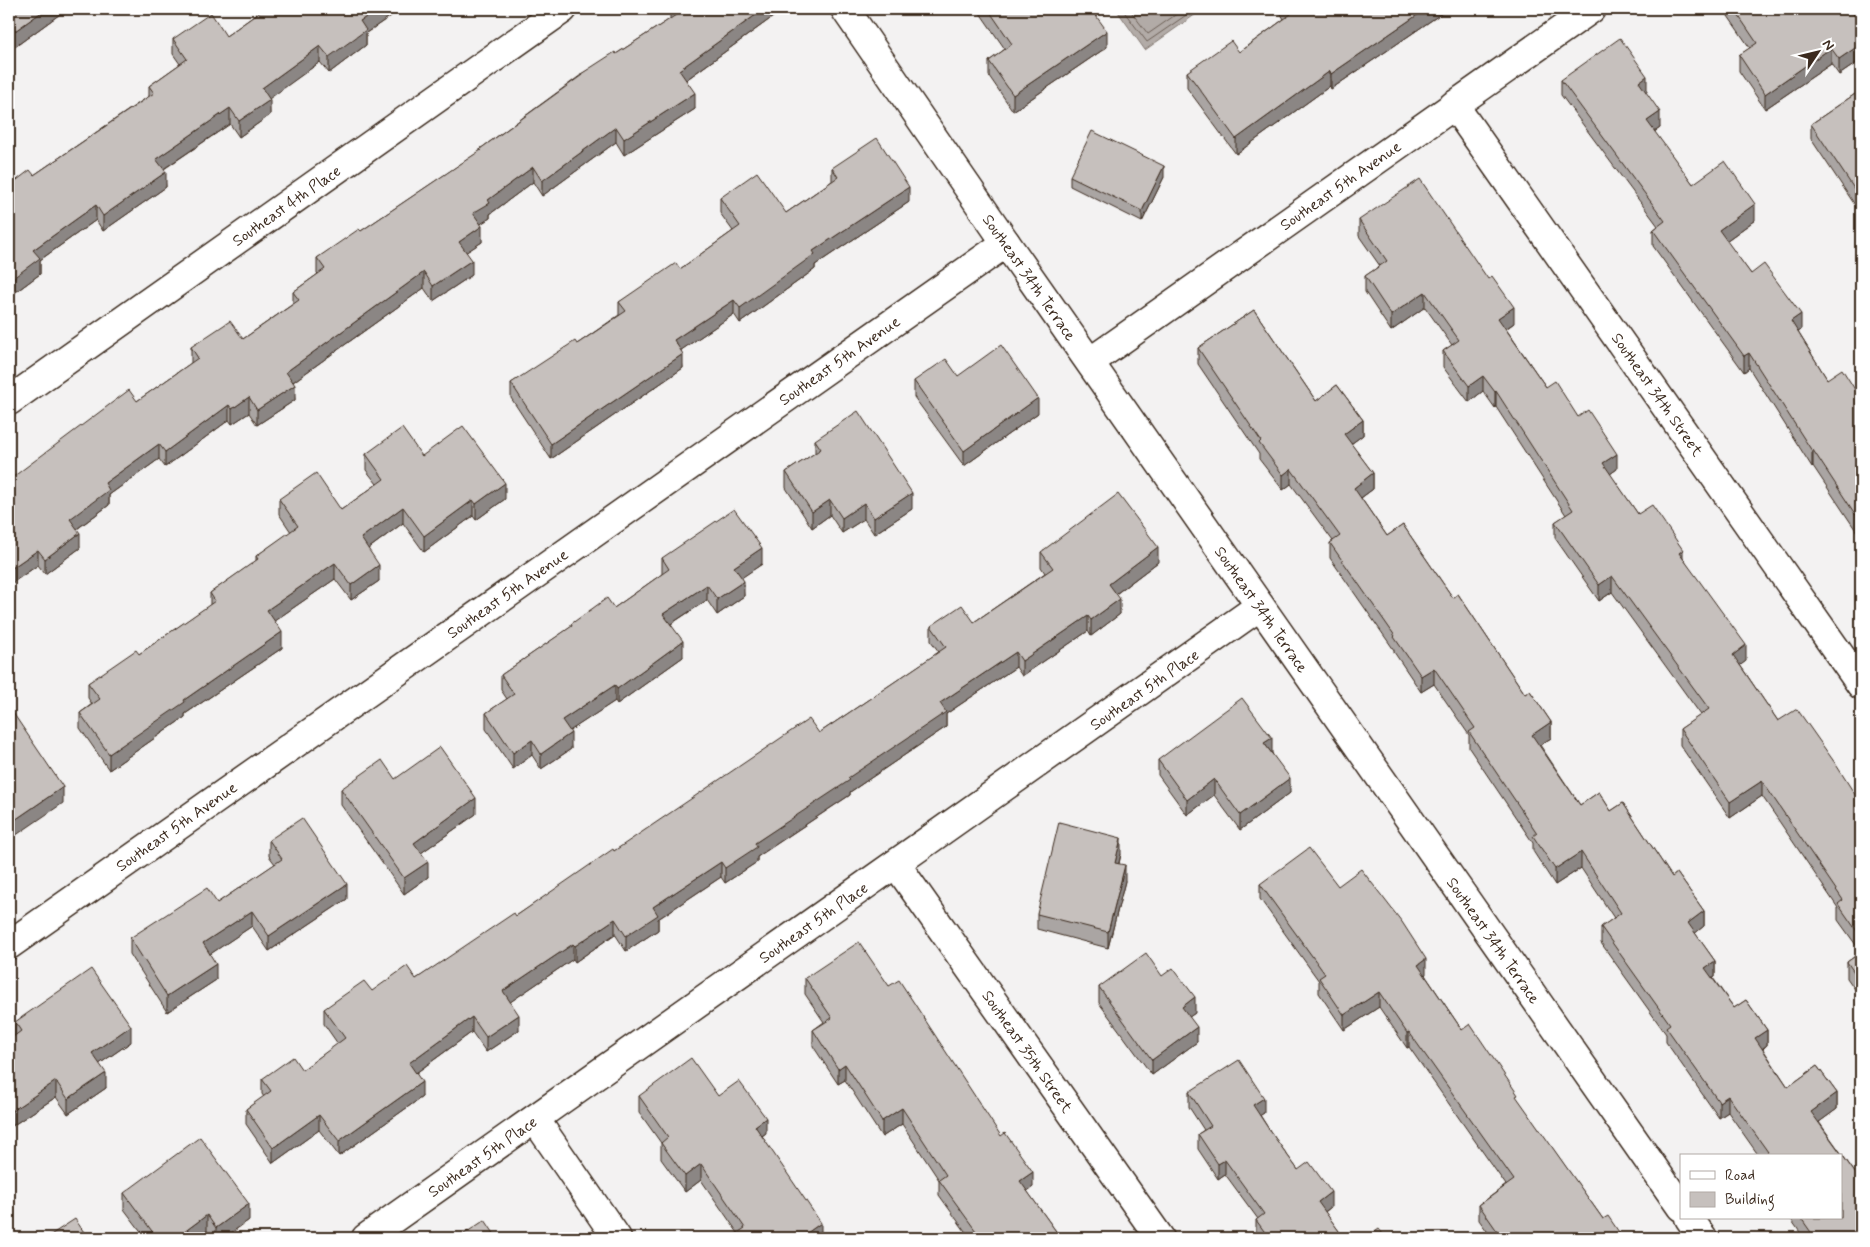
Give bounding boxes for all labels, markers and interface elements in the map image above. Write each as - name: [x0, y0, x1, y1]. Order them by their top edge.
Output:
- north arrow: [1792, 28, 1842, 78]
- text: N: [1818, 36, 1838, 54]
- street label: Southeast 5th Avenue: [1276, 136, 1406, 236]
- street label: Southeast 4th Place: [228, 161, 345, 252]
- street label: Southeast 34th Terrace: [977, 210, 1081, 346]
- street label: Southeast 5th Avenue: [775, 311, 905, 411]
- street label: Southeast 34th Street: [1606, 329, 1708, 461]
- street label: Southeast 34th Terrace: [1209, 542, 1313, 678]
- street label: Southeast 5th Avenue: [443, 544, 573, 644]
- street label: Southeast 5th Place: [1086, 645, 1203, 736]
- street label: Southeast 5th Avenue: [112, 777, 242, 877]
- street label: Southeast 34th Terrace: [1441, 873, 1545, 1009]
- street label: Southeast 5th Place: [755, 878, 872, 969]
- street label: Southeast 35th Street: [977, 986, 1077, 1118]
- street label: Southeast 5th Place: [424, 1112, 541, 1203]
- legend: [1680, 1154, 1842, 1220]
- text: Road: [1725, 1166, 1755, 1186]
- text: Building: [1725, 1190, 1775, 1211]

